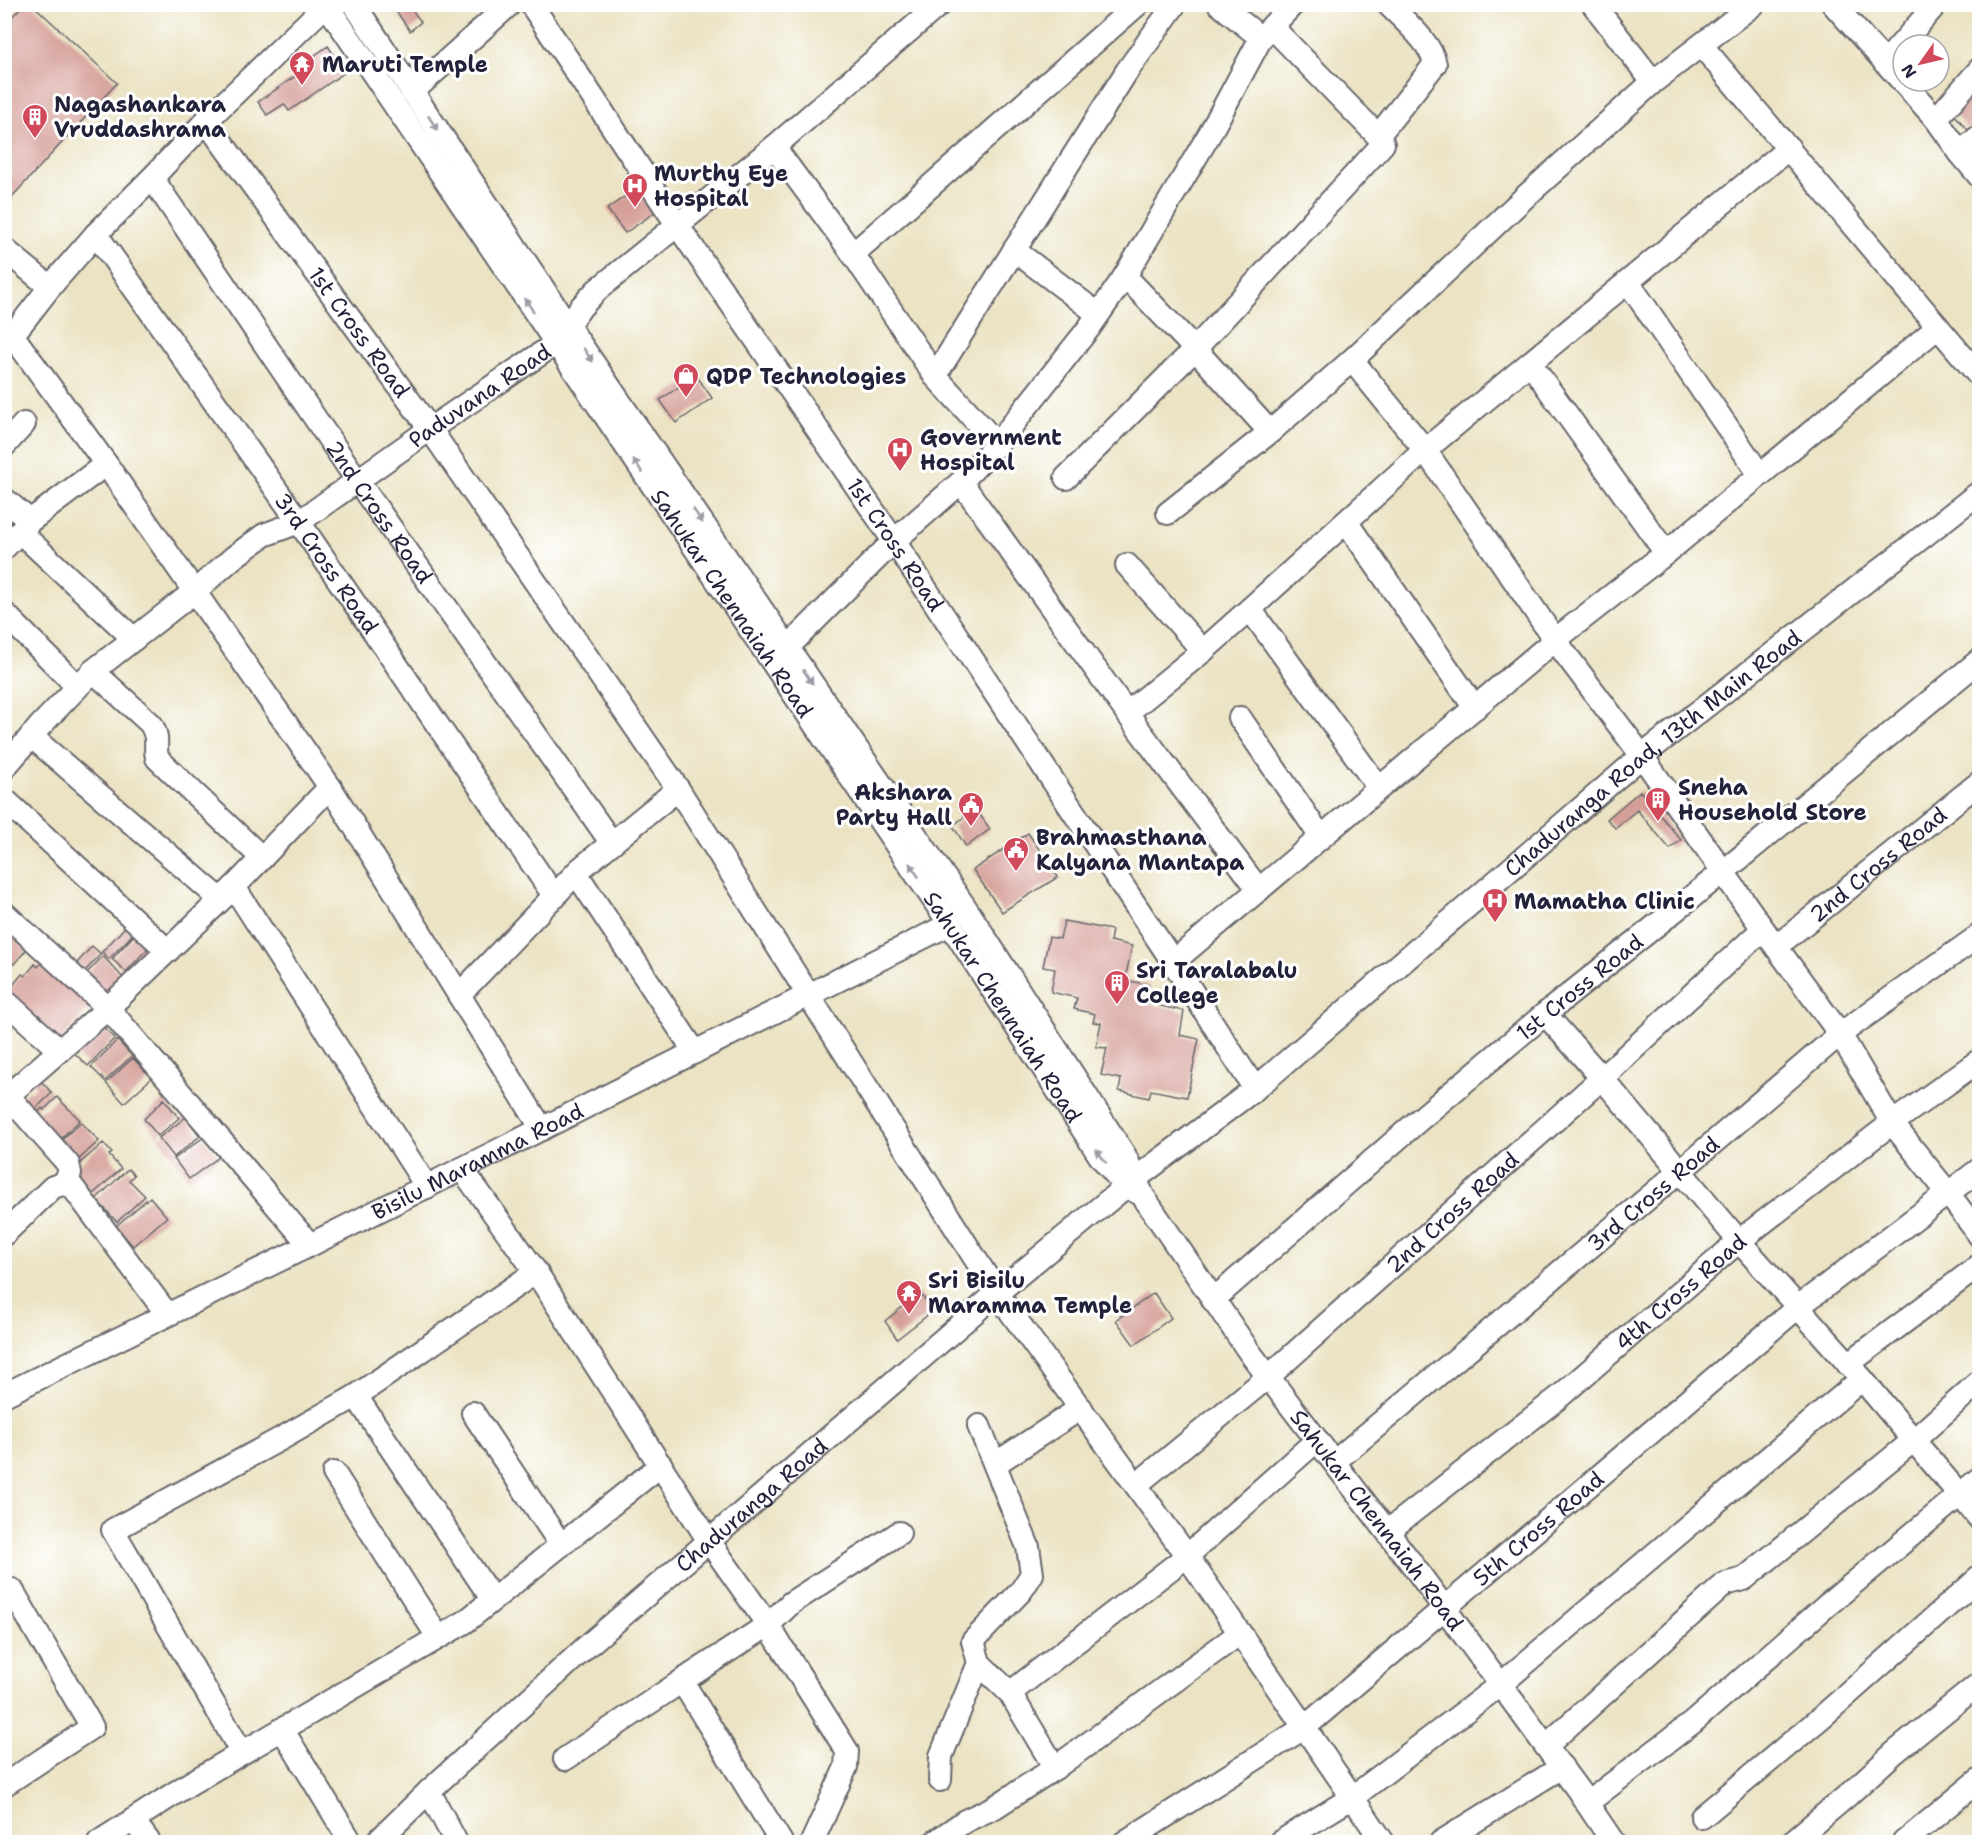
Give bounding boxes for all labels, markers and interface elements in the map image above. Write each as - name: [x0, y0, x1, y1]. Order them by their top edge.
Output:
- north arrow: [1891, 33, 1951, 93]
- temple icon: Maruti Temple: [287, 49, 317, 87]
- place label: Maruti Temple: [322, 50, 488, 79]
- text: N: [1897, 60, 1921, 82]
- place label: Nagashankara Vruddashrama: [54, 90, 226, 144]
- building icon: Nagashankara Vruddashrama: [20, 102, 50, 140]
- one-way arrow: [427, 115, 438, 131]
- place label: Murthy Eye Hospital: [654, 159, 788, 213]
- hospital icon: Murthy Eye Hospital: [620, 171, 650, 209]
- street label: 1st Cross Road: [302, 261, 416, 404]
- one-way arrow: [523, 297, 535, 313]
- street label: Paduvana Road: [403, 337, 557, 455]
- one-way arrow: [582, 347, 593, 363]
- shop icon: QDP Technologies: [671, 361, 701, 399]
- place label: QDP Technologies: [706, 362, 906, 391]
- place label: Government Hospital: [920, 423, 1062, 477]
- street label: 2nd Cross Road: [319, 435, 439, 590]
- hospital icon: Government Hospital: [885, 435, 915, 473]
- one-way arrow: [633, 458, 644, 474]
- street label: 1st Cross Road: [840, 472, 951, 617]
- street label: Sahukar Chennaiah Road: [644, 483, 820, 723]
- street label: 3rd Cross Road: [268, 487, 385, 640]
- one-way arrow: [692, 508, 703, 524]
- street label: Chaduranga Road, 13th Main Road: [1498, 623, 1807, 883]
- one-way arrow: [802, 669, 813, 685]
- place label: Sneha Household Store: [1678, 773, 1867, 827]
- place label: Akshara Party Hall: [836, 778, 952, 832]
- building icon: Sneha Household Store: [1643, 785, 1673, 823]
- public building icon: Akshara Party Hall: [956, 790, 986, 828]
- street label: 2nd Cross Road: [1804, 800, 1953, 929]
- place label: Brahmasthana Kalyana Mantapa: [1036, 823, 1244, 877]
- public building icon: Brahmasthana Kalyana Mantapa: [1001, 835, 1031, 873]
- one-way arrow: [909, 862, 920, 878]
- street label: Sahukar Chennaiah Road: [917, 886, 1089, 1128]
- hospital icon: Mamatha Clinic: [1480, 886, 1510, 924]
- place label: Mamatha Clinic: [1514, 887, 1695, 916]
- street label: 1st Cross Road: [1510, 927, 1649, 1047]
- place label: Sri Taralabalu College: [1136, 956, 1298, 1010]
- building icon: Sri Taralabalu College: [1102, 968, 1132, 1006]
- street label: Bisilu Maramma Road: [367, 1096, 588, 1227]
- street label: 3rd Cross Road: [1581, 1130, 1726, 1258]
- street label: 2nd Cross Road: [1380, 1145, 1525, 1279]
- one-way arrow: [1095, 1149, 1107, 1164]
- street label: 4th Cross Road: [1609, 1227, 1753, 1357]
- place label: Sri Bisilu Maramma Temple: [928, 1266, 1132, 1320]
- temple icon: Sri Bisilu Maramma Temple: [894, 1278, 924, 1316]
- street label: Sahukar Chennaiah Road: [1284, 1404, 1470, 1637]
- street label: Chaduranga Road: [669, 1431, 834, 1579]
- street label: 5th Cross Road: [1467, 1465, 1610, 1593]

